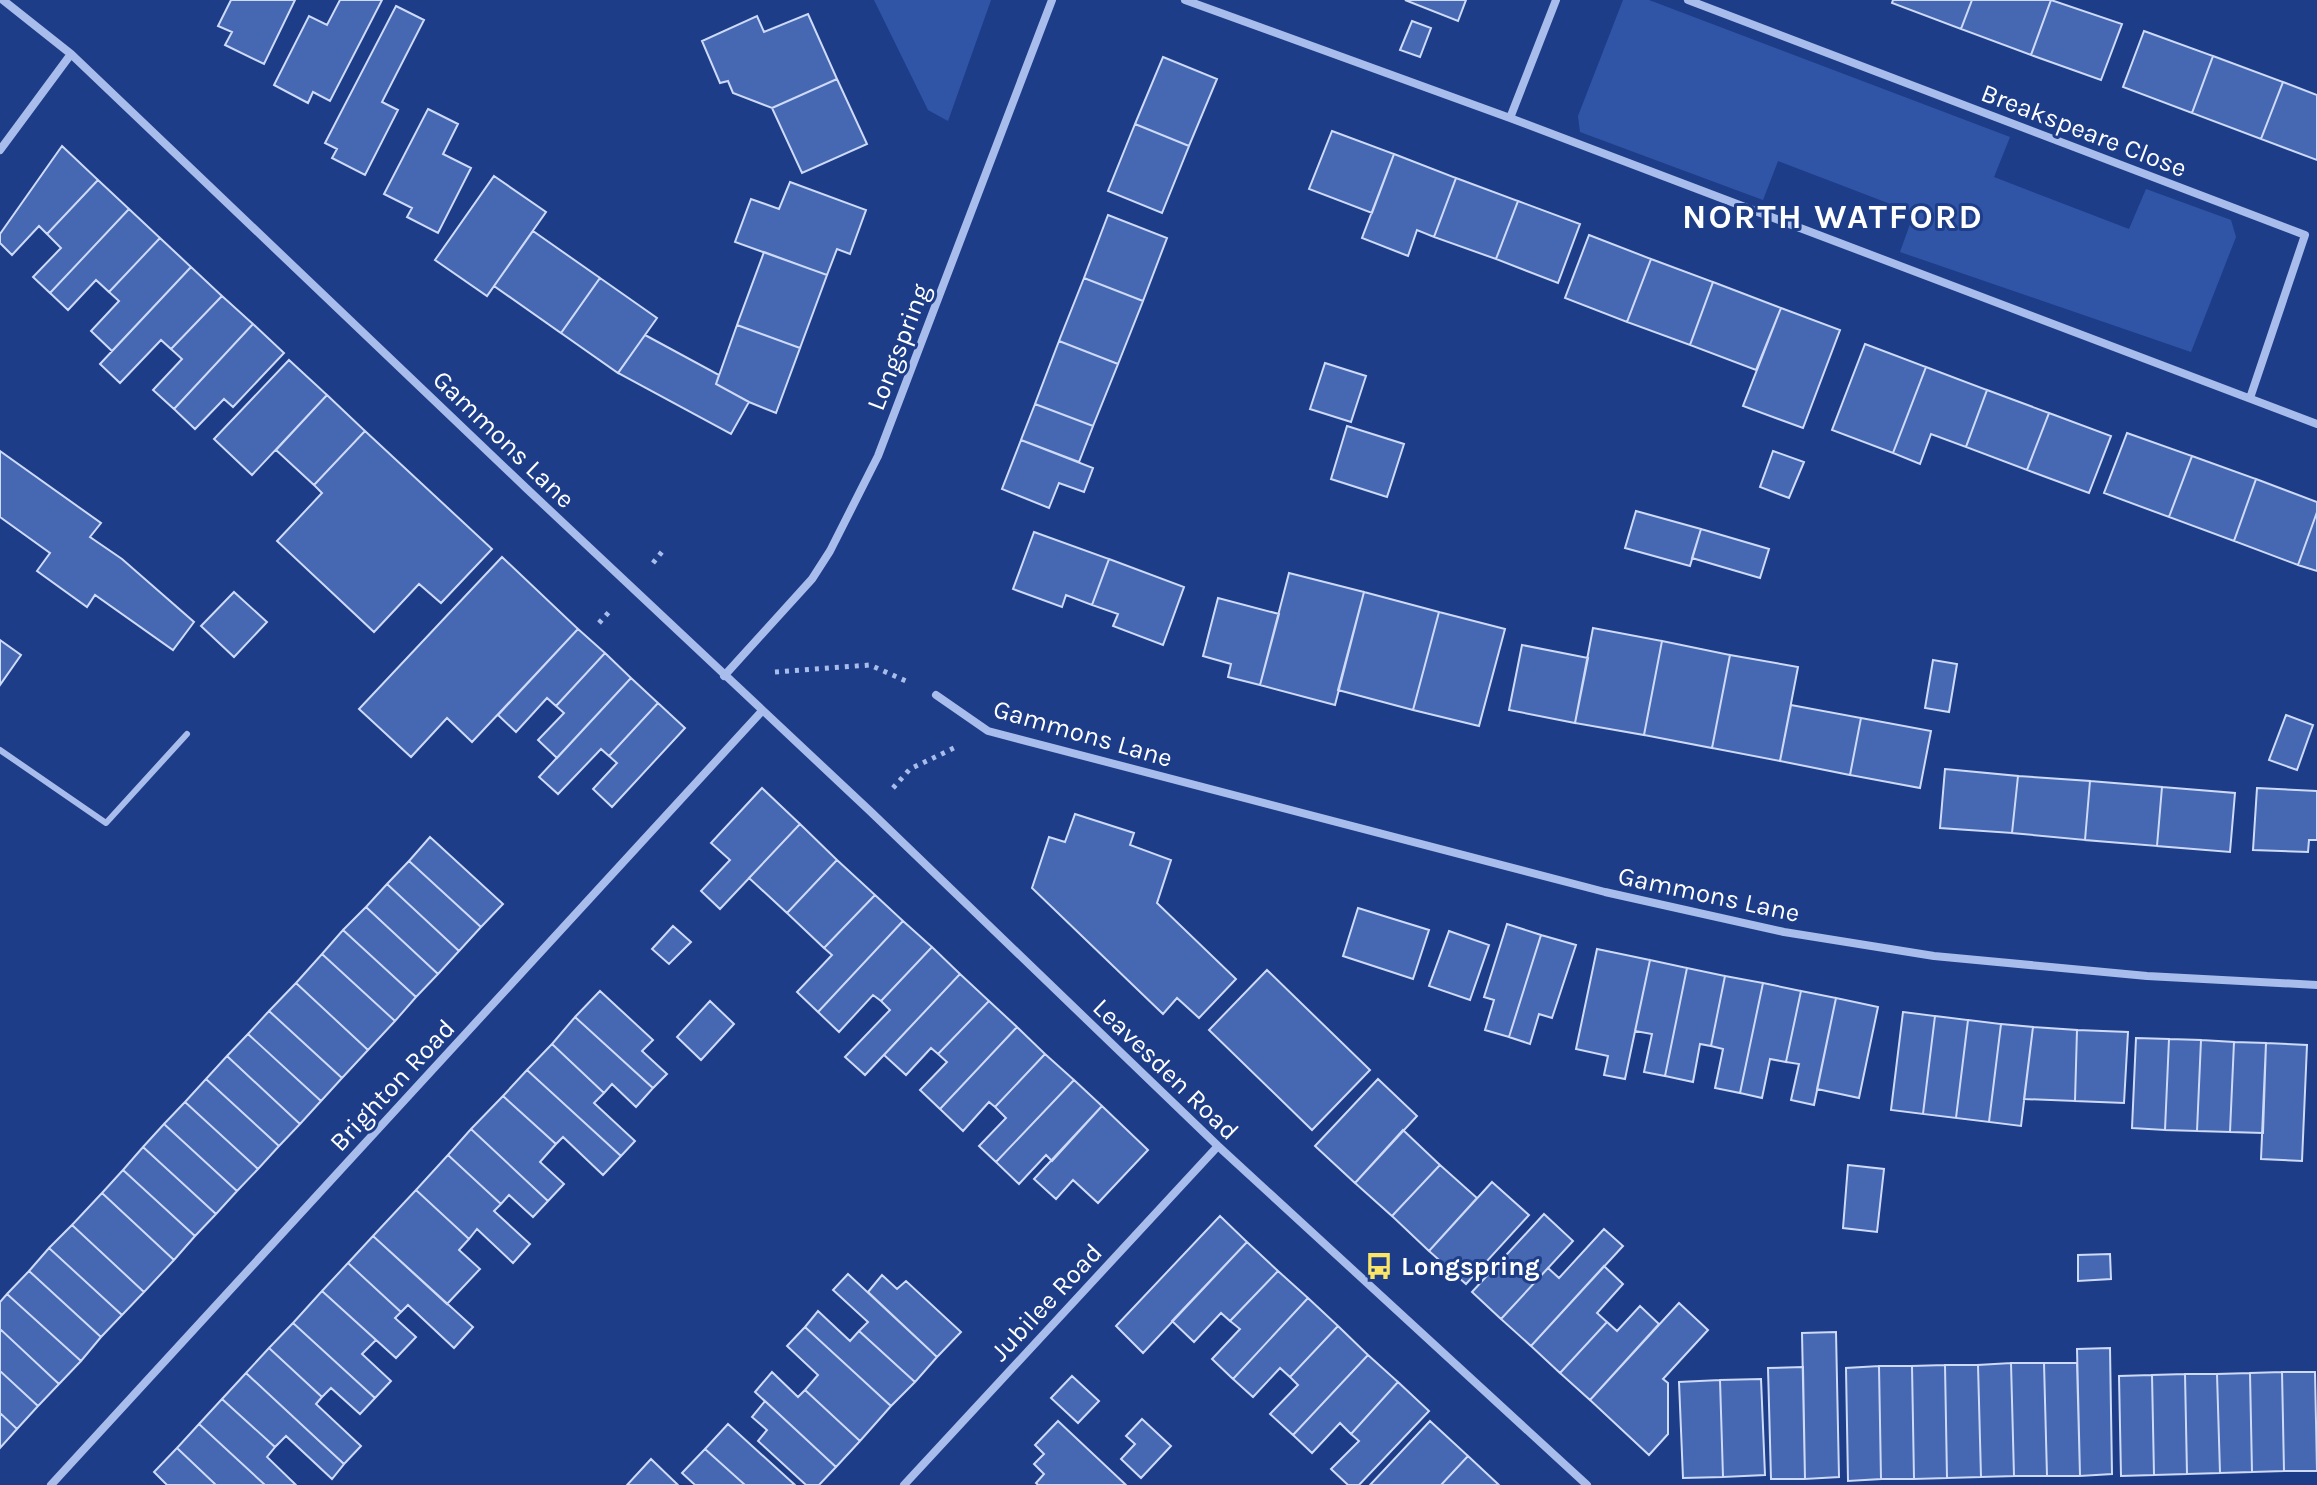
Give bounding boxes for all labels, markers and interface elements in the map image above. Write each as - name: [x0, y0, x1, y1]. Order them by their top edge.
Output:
- street label: Breakspeare Close: [1977, 77, 2191, 184]
- district label: NORTH WATFORD: [1682, 197, 1984, 237]
- street label: Longspring: [860, 279, 937, 415]
- street label: Gammons Lane: [426, 364, 581, 515]
- street label: Gammons Lane: [990, 693, 1176, 774]
- street label: Gammons Lane: [1615, 860, 1803, 929]
- street label: Leavesden Road: [1086, 992, 1245, 1147]
- street label: Brighton Road: [323, 1013, 461, 1158]
- street label: Jubilee Road: [984, 1237, 1109, 1368]
- bus stop icon: Longspring: [1364, 1251, 1394, 1281]
- place label: Longspring: [1401, 1251, 1540, 1282]

